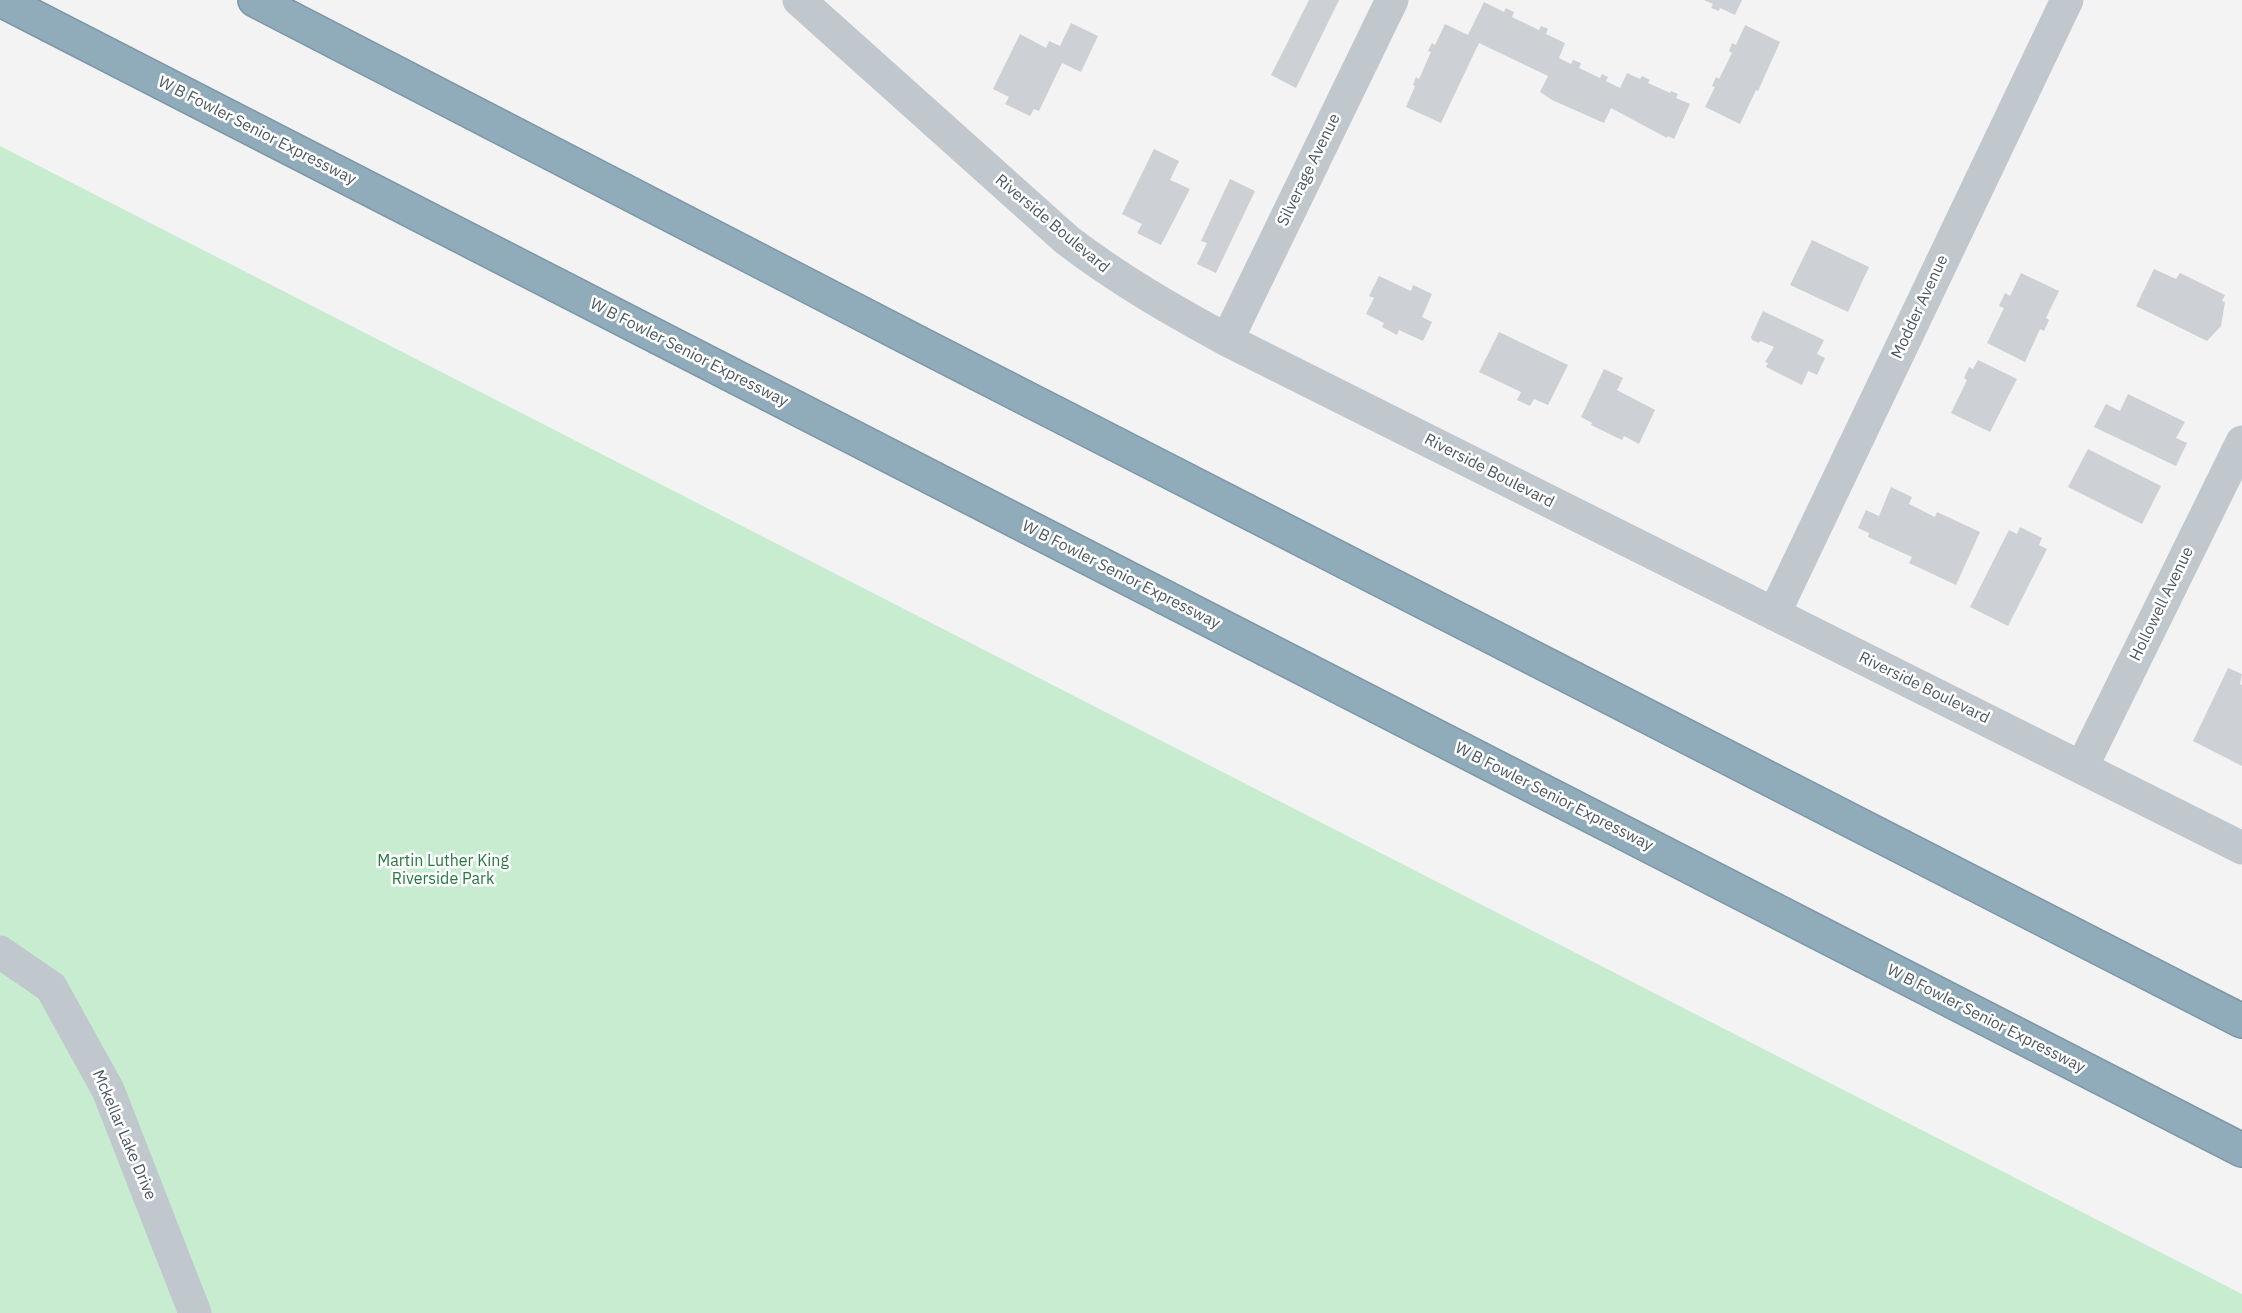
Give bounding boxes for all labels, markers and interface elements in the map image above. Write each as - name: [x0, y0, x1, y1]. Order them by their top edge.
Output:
- street label: W B Fowler Senior Expressway: [155, 73, 359, 189]
- street label: Silverage Avenue: [1273, 111, 1345, 229]
- street label: Riverside Boulevard: [991, 171, 1113, 277]
- street label: Modder Avenue: [1888, 252, 1952, 362]
- street label: W B Fowler Senior Expressway: [587, 295, 791, 411]
- street label: Riverside Boulevard: [1421, 430, 1557, 512]
- street label: W B Fowler Senior Expressway: [1019, 517, 1223, 633]
- street label: Hollowell Avenue: [2126, 544, 2198, 664]
- street label: Riverside Boulevard: [1855, 648, 1993, 728]
- street label: W B Fowler Senior Expressway: [1452, 739, 1656, 855]
- park label: Martin Luther King Riverside Park: [377, 851, 509, 889]
- street label: W B Fowler Senior Expressway: [1884, 961, 2088, 1077]
- street label: Mckellar Lake Drive: [88, 1067, 160, 1203]

